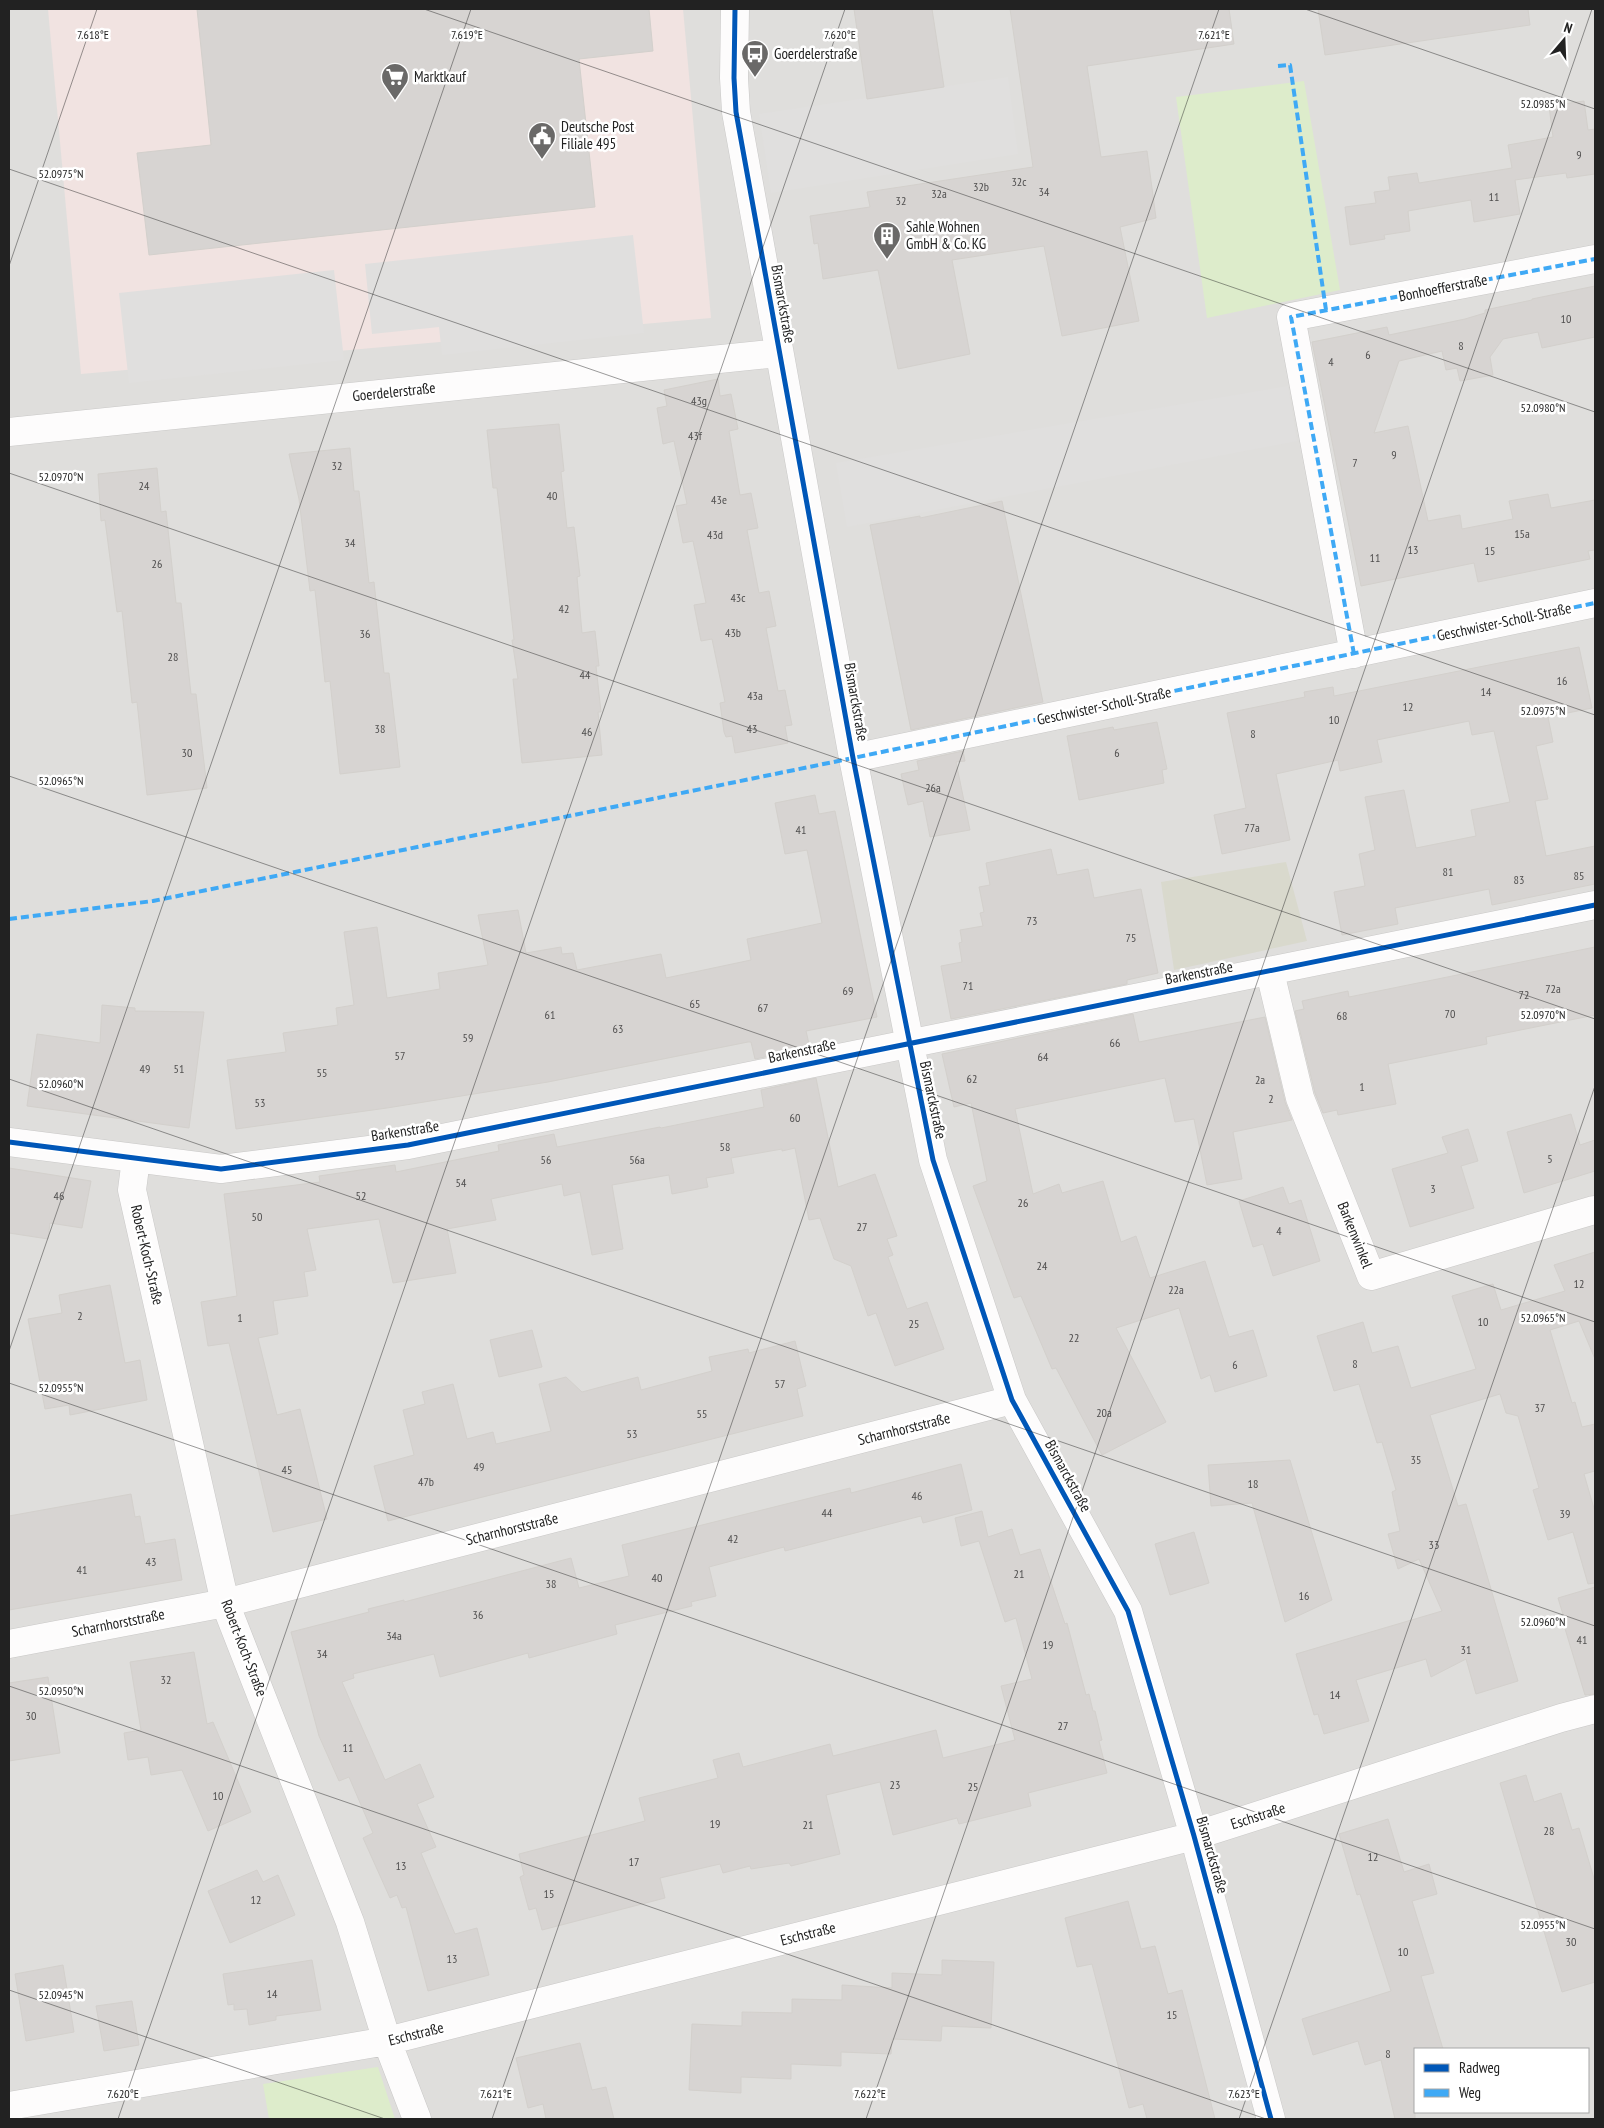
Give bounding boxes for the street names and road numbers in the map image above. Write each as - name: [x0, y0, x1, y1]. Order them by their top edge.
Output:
- street label: Bismarckstraße: [767, 263, 800, 345]
- street label: Bonhoefferstraße: [1397, 270, 1489, 305]
- street label: Goerdelerstraße: [351, 378, 436, 405]
- street label: Geschwister-Scholl-Straße: [1435, 598, 1573, 645]
- street label: Bismarckstraße: [840, 661, 873, 743]
- street label: Geschwister-Scholl-Straße: [1035, 682, 1173, 729]
- street label: Barkenstraße: [1163, 957, 1234, 988]
- street label: Barkenstraße: [766, 1034, 837, 1067]
- street label: Bismarckstraße: [916, 1059, 951, 1141]
- street label: Barkenstraße: [370, 1116, 440, 1145]
- street label: Barkenwinkel: [1334, 1199, 1378, 1271]
- street label: Robert-Koch-Straße: [127, 1203, 168, 1307]
- street label: Scharnhorststraße: [856, 1408, 952, 1449]
- street label: Bismarckstraße: [1041, 1436, 1096, 1515]
- street label: Scharnhorststraße: [464, 1508, 560, 1549]
- street label: Robert-Koch-Straße: [217, 1597, 272, 1699]
- street label: Scharnhorststraße: [70, 1604, 166, 1641]
- street label: Eschstraße: [1228, 1798, 1288, 1833]
- street label: Bismarckstraße: [1192, 1814, 1233, 1896]
- street label: Eschstraße: [778, 1917, 837, 1950]
- street label: Eschstraße: [386, 2017, 445, 2050]

